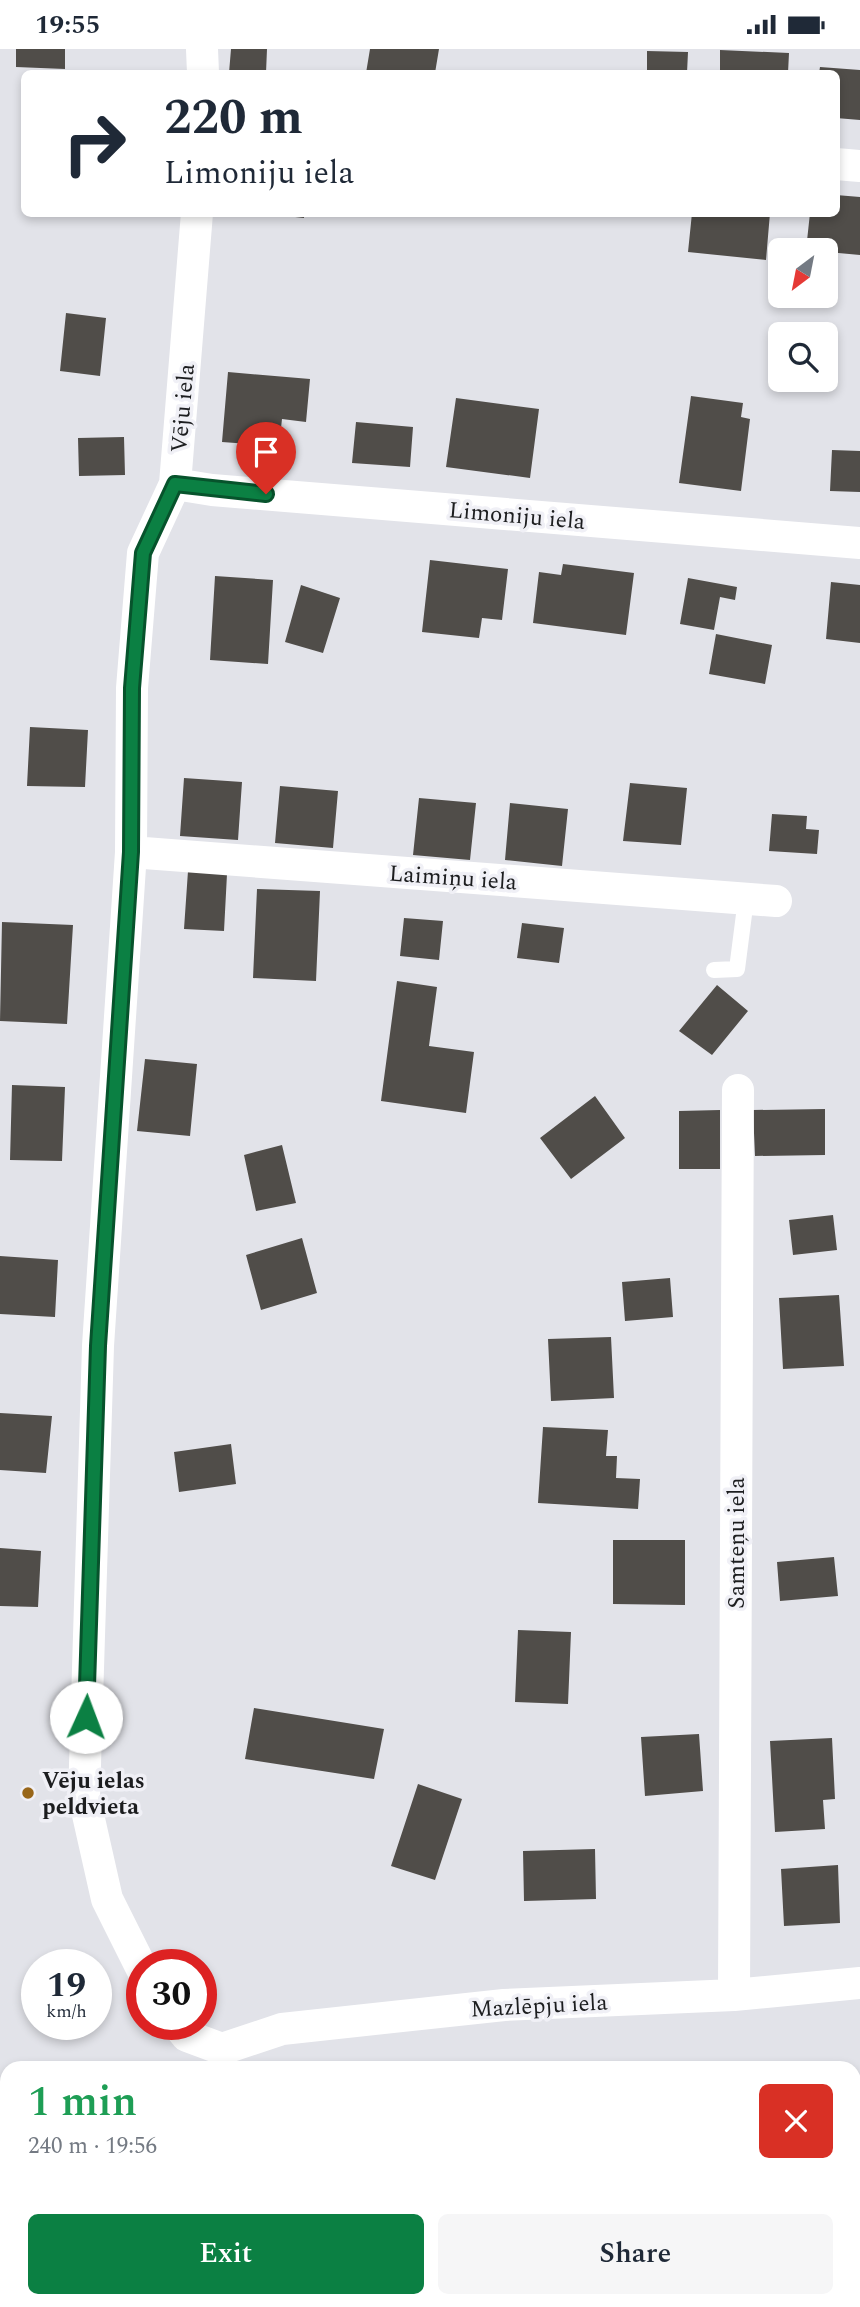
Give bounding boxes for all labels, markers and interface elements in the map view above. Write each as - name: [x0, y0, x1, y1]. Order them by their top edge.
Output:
- text: 19:55: [35, 5, 100, 45]
- text: 220 m: [164, 81, 303, 156]
- icon: right: [49, 98, 140, 189]
- text: Limoniju iela: [164, 149, 354, 198]
- north arrow: [768, 238, 838, 308]
- map controls: [768, 238, 838, 392]
- button: search: [768, 322, 838, 392]
- street label: Vēju iela: [162, 362, 205, 454]
- pin: [236, 422, 296, 494]
- icon: arrive: [247, 433, 285, 471]
- street label: Limoniju iela: [447, 493, 586, 540]
- street label: Laimiņu iela: [388, 857, 518, 900]
- street label: Samteņu iela: [720, 1477, 755, 1609]
- position arrow: [49, 1680, 123, 1754]
- place label: Vēju ielas peldvieta: [42, 1764, 145, 1825]
- marker: Vēju ielas peldvieta: [20, 1785, 36, 1801]
- speed limit sign: 30: [126, 1949, 217, 2040]
- text: 19: [47, 1959, 86, 2012]
- street label: Mazlēpju iela: [470, 1985, 608, 2028]
- text: km/h: [46, 1998, 87, 2025]
- text: 1 min: [28, 2071, 137, 2134]
- button: close: [759, 2084, 833, 2158]
- text: 240 m · 19:56: [28, 2129, 157, 2164]
- button: Exit: [28, 2214, 424, 2294]
- button: Share: [438, 2214, 833, 2294]

